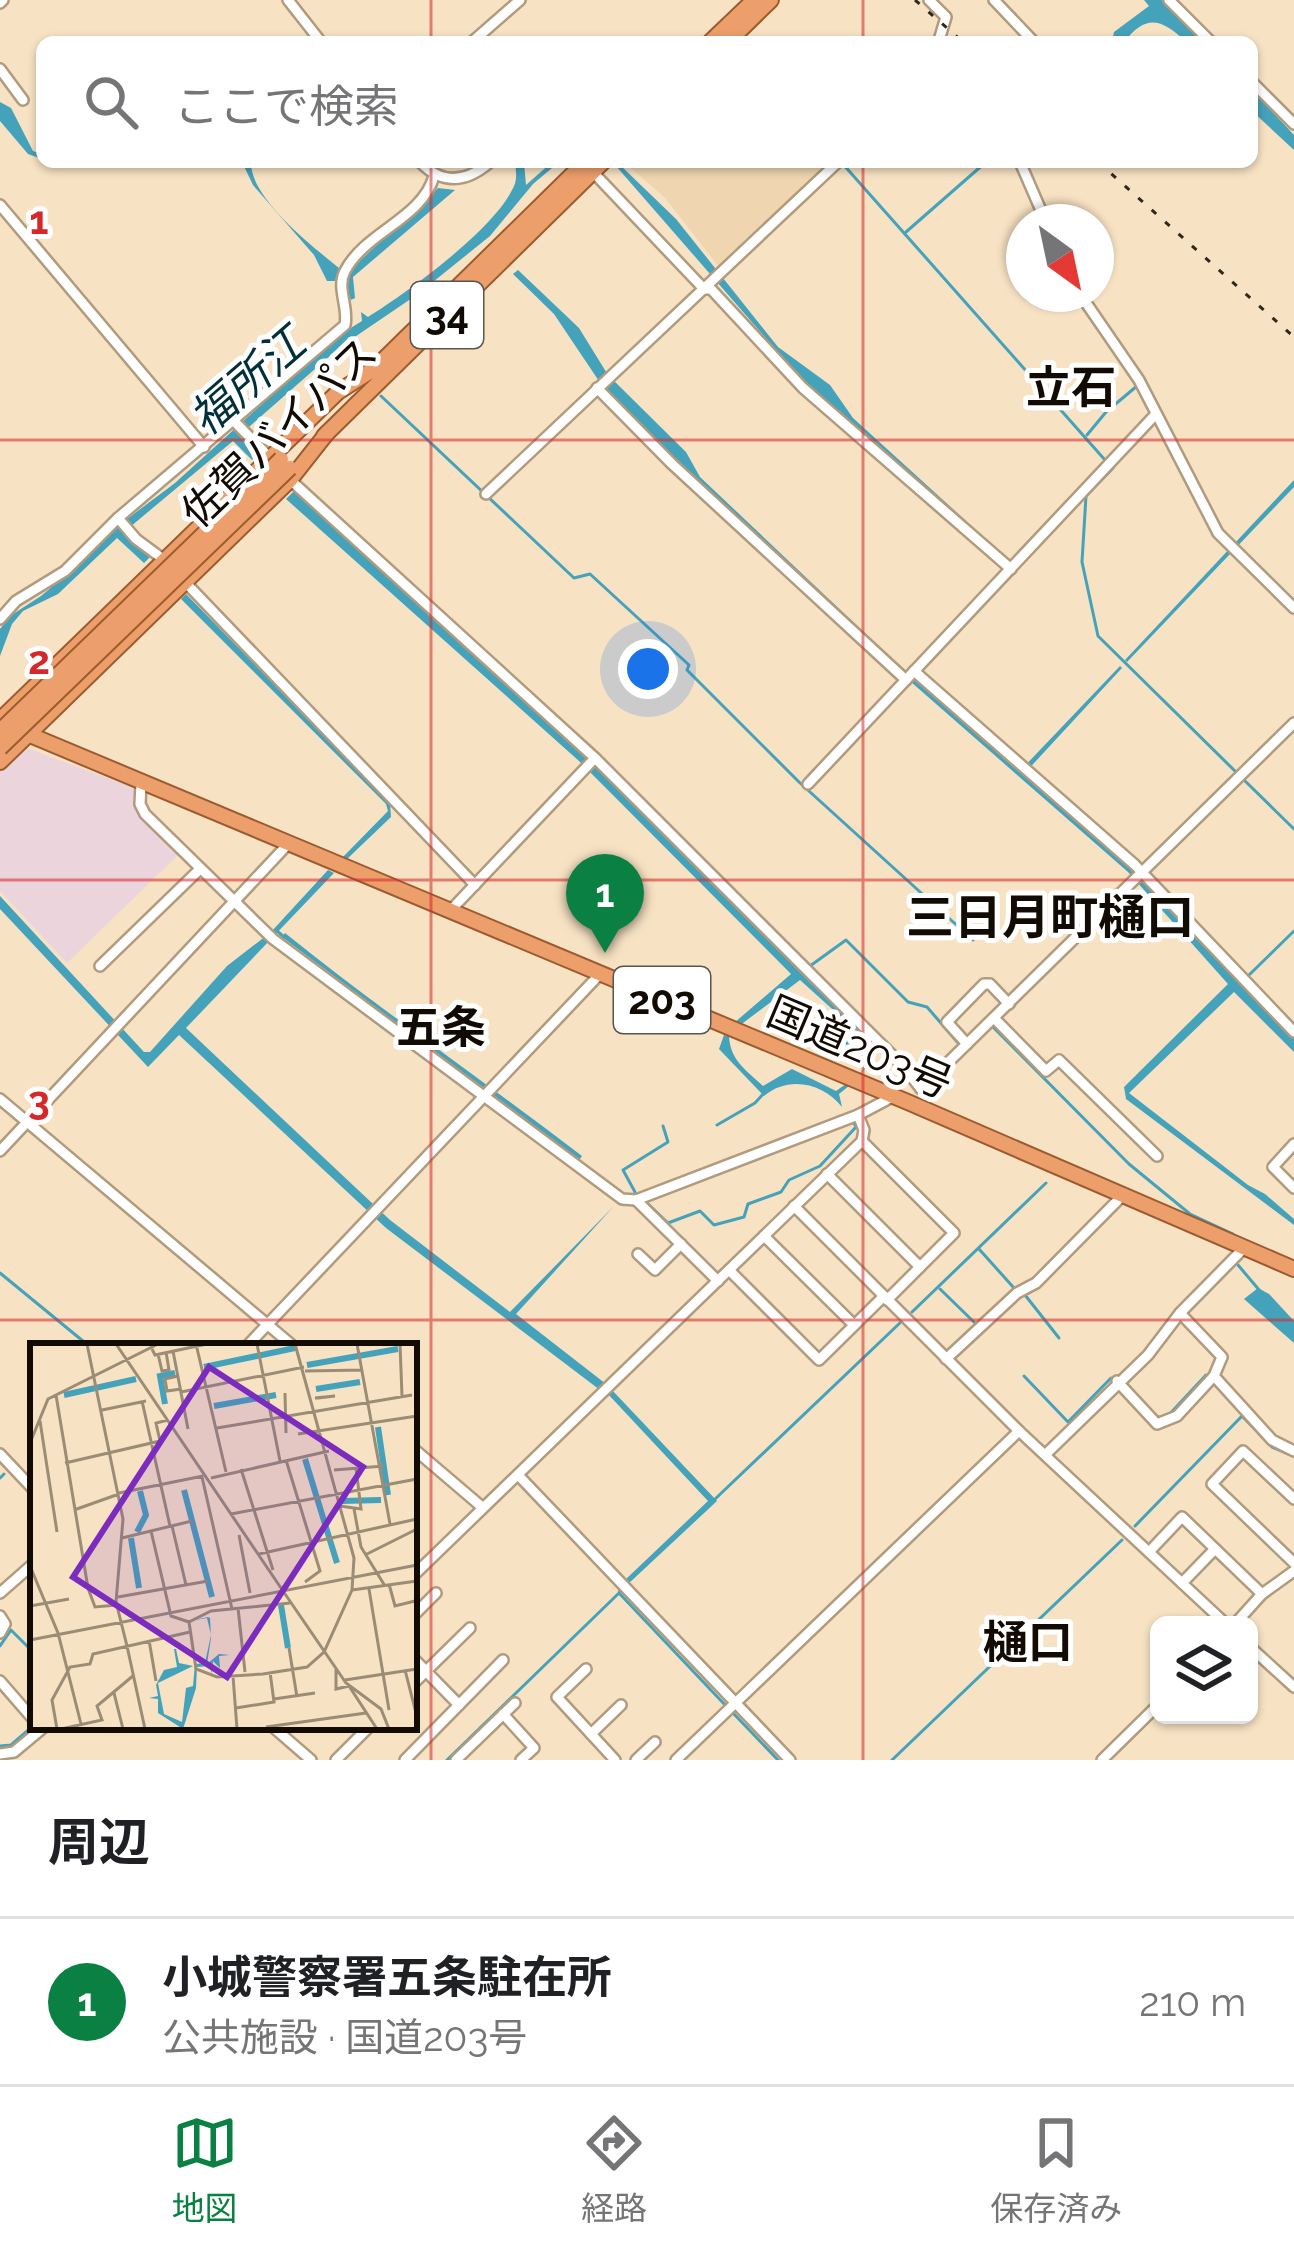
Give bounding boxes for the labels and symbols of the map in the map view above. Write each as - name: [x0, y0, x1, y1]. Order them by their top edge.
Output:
- text: 1: [29, 197, 49, 243]
- north arrow: [1006, 204, 1114, 312]
- road number: 34: [411, 282, 483, 348]
- water label: 福所江: [179, 314, 319, 446]
- street label: 佐賀バイパス: [172, 327, 387, 537]
- district label: 立石: [1026, 361, 1116, 414]
- text: 2: [28, 637, 50, 683]
- your location: [618, 639, 678, 699]
- pin: 1: [566, 854, 644, 953]
- district label: 三日月町樋口: [906, 889, 1194, 945]
- road number: 203: [614, 967, 710, 1033]
- street label: 国道203号: [760, 987, 960, 1108]
- district label: 五条: [396, 1001, 486, 1054]
- text: 3: [28, 1077, 50, 1123]
- inset map: [30, 1343, 417, 1730]
- district label: 樋口: [983, 1616, 1073, 1669]

